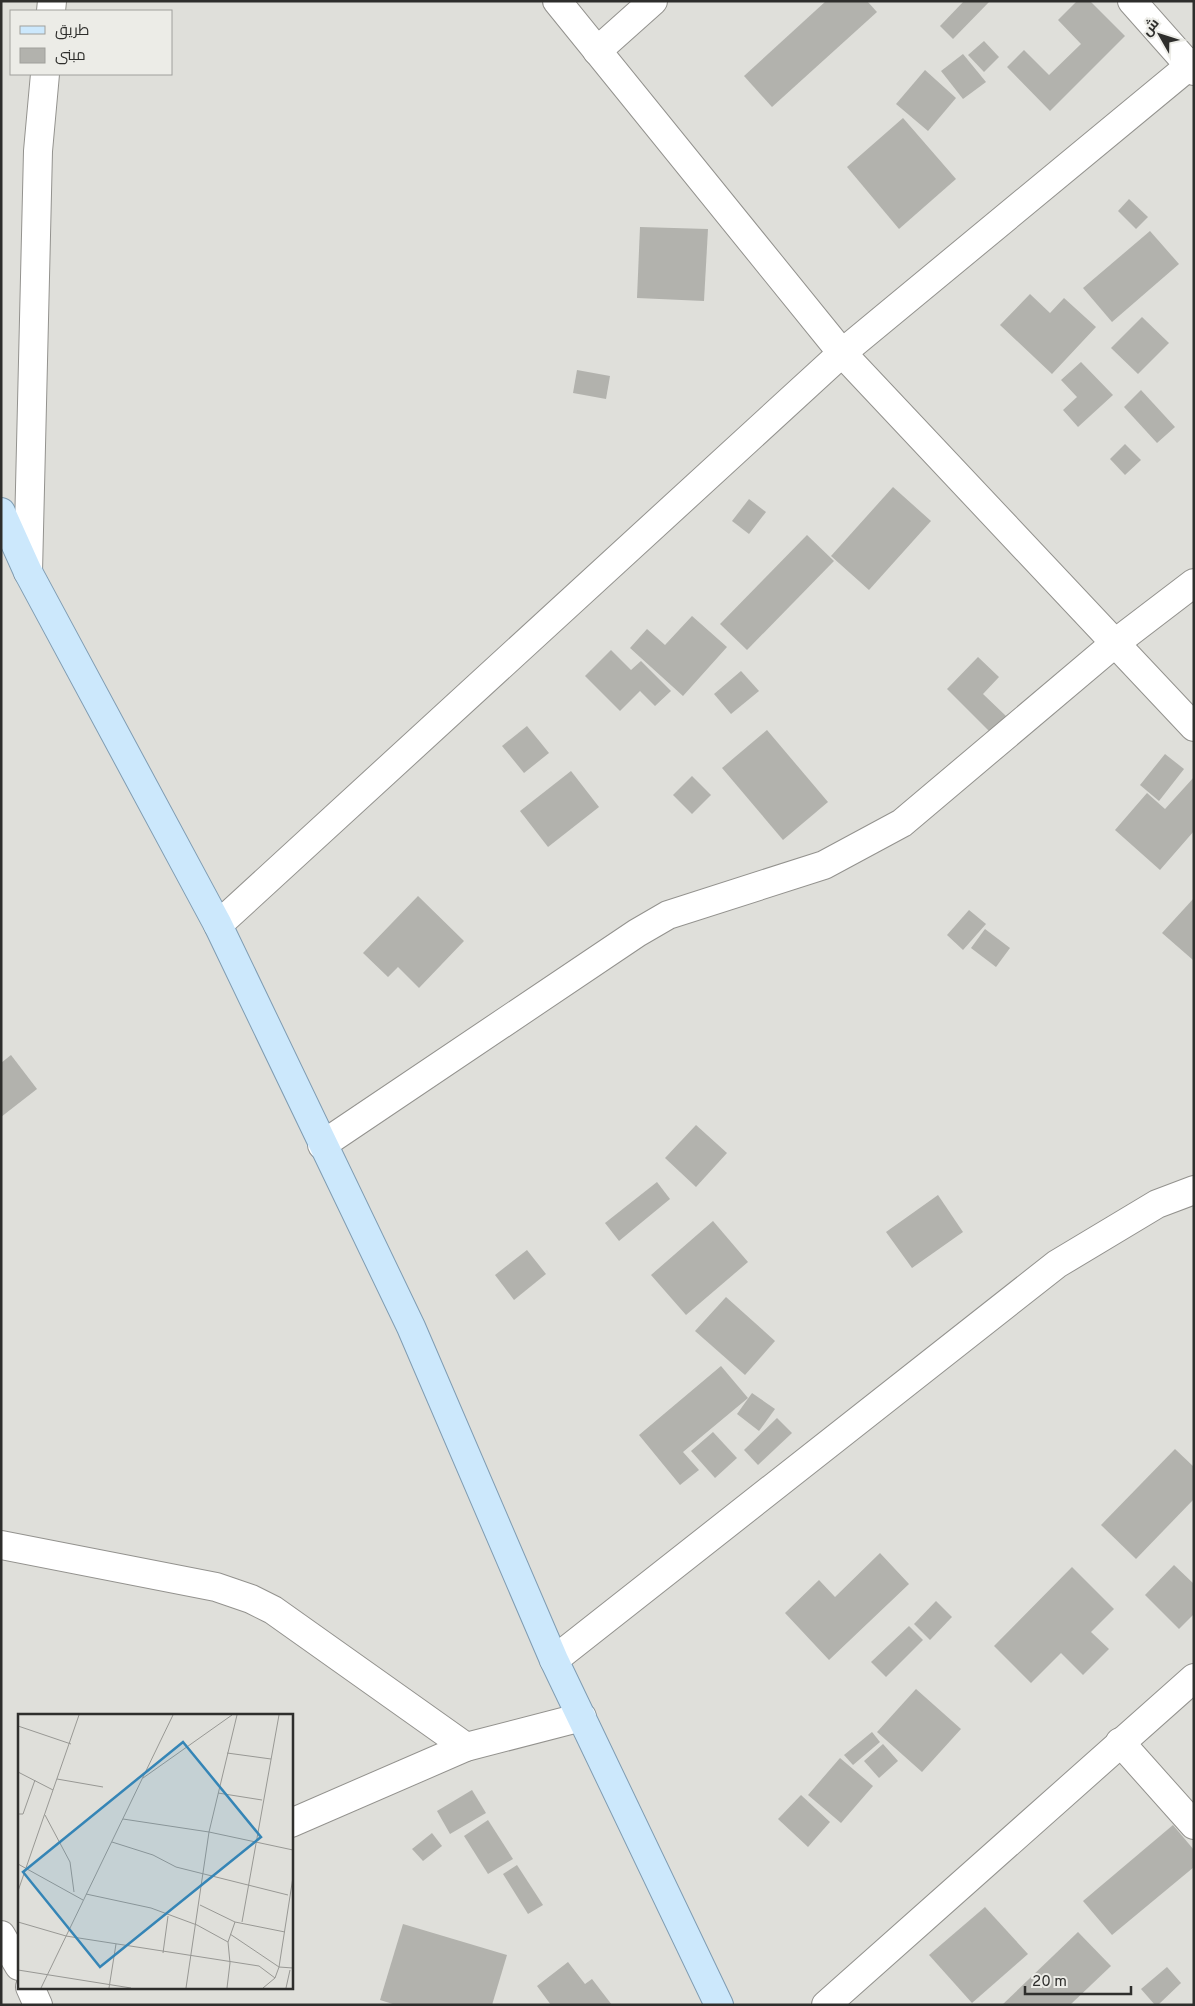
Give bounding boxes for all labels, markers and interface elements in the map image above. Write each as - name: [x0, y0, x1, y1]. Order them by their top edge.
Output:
- legend: [10, 10, 172, 75]
- north arrow: [1135, 10, 1185, 60]
- text: ش: [1138, 15, 1163, 40]
- text: طريق: [55, 22, 89, 41]
- text: مبنى: [55, 47, 86, 66]
- inset map: [18, 1714, 292, 1988]
- scale bar: [1025, 1964, 1131, 1996]
- text: 20 m: [1032, 1973, 1067, 1992]

